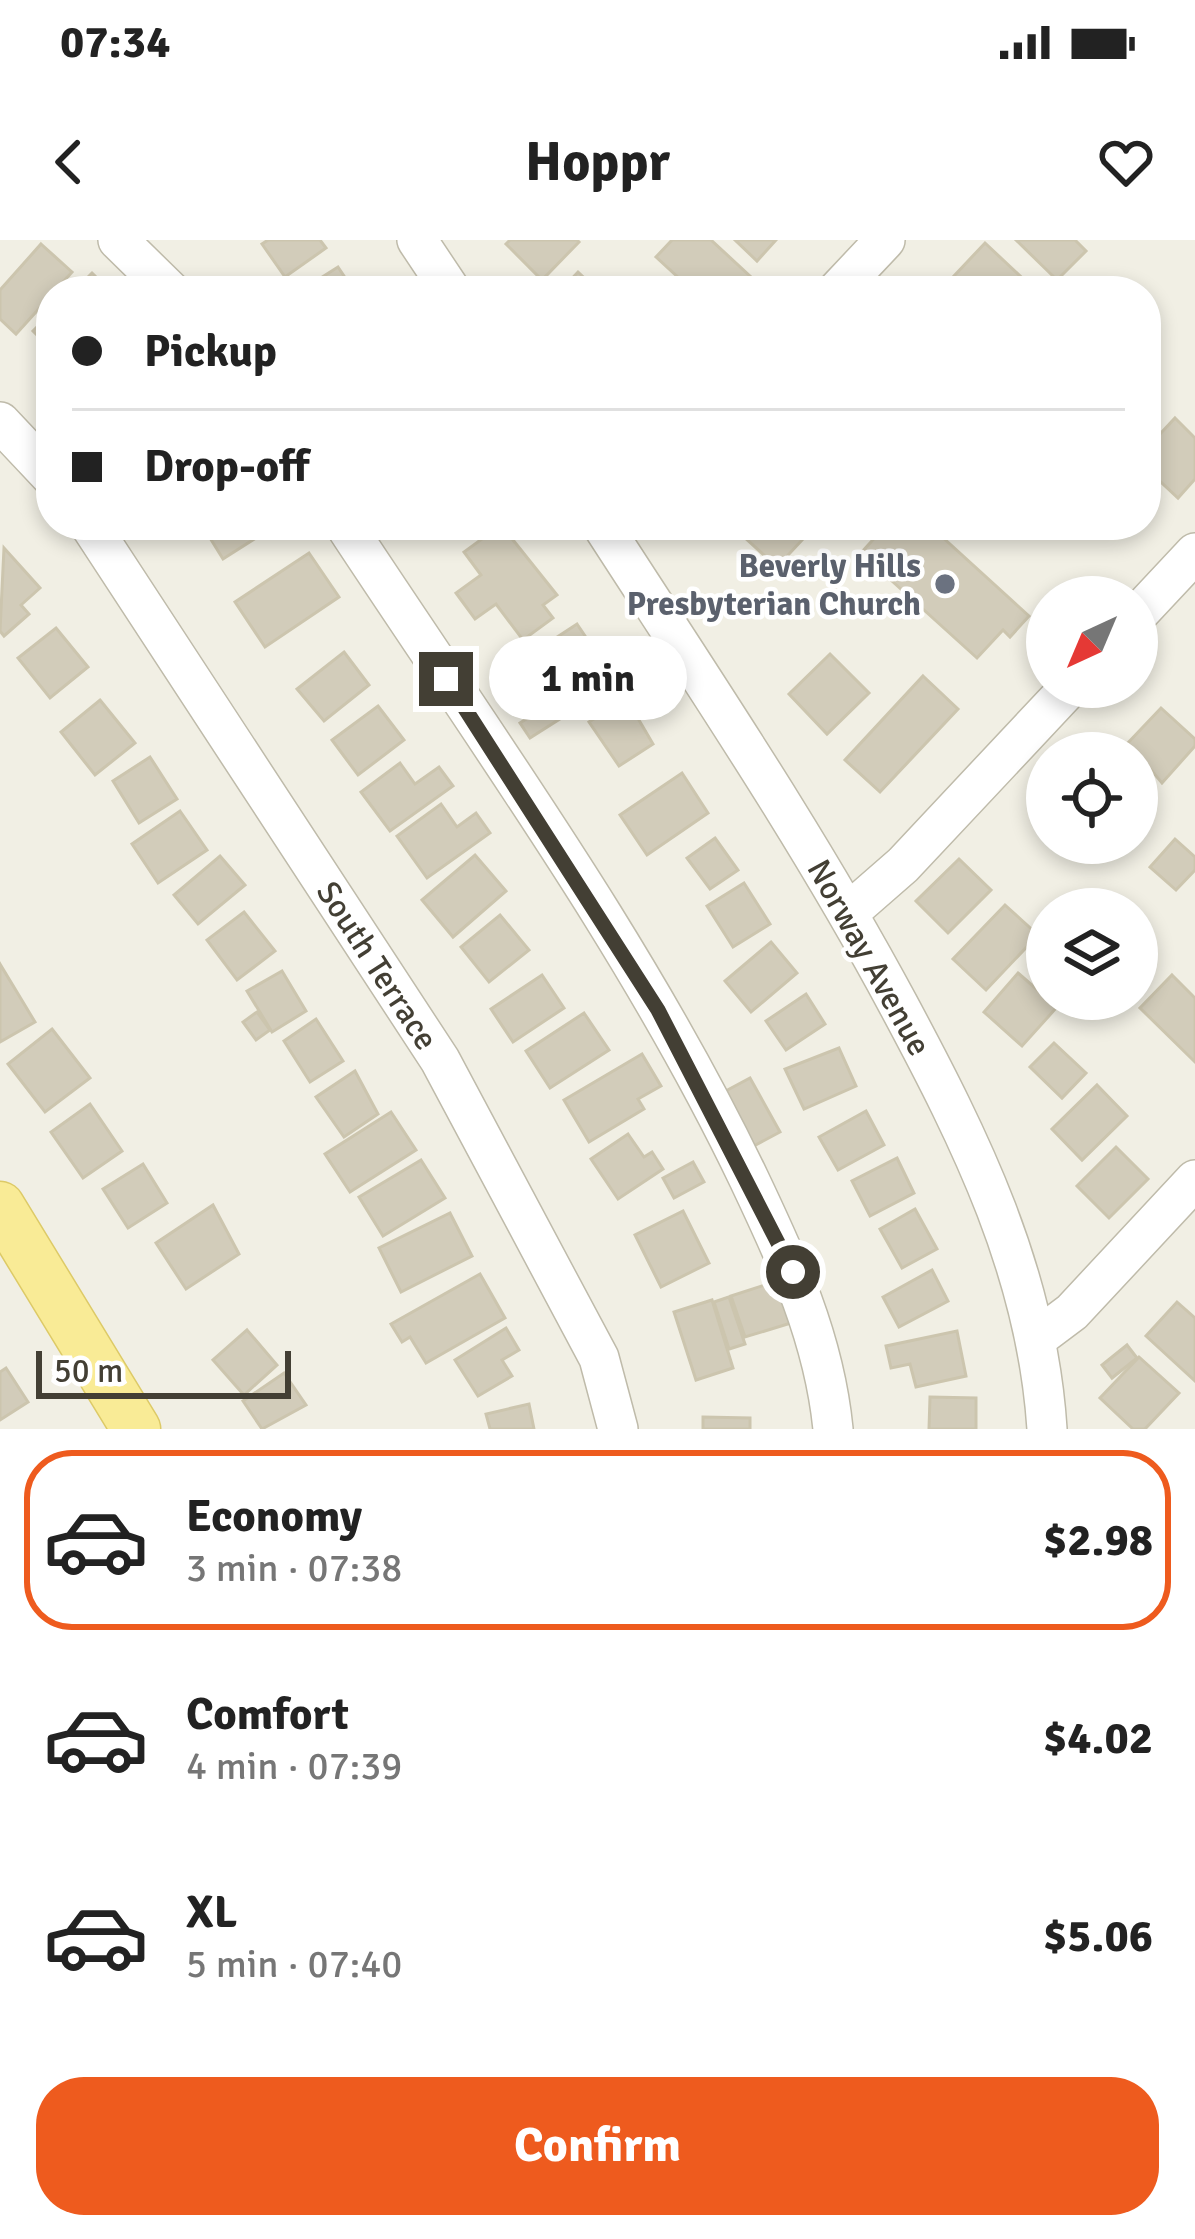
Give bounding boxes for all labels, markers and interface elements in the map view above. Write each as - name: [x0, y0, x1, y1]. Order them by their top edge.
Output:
- text: 07:34: [60, 15, 170, 70]
- icon: back: [36, 129, 102, 195]
- text: Hoppr: [525, 129, 670, 196]
- icon: heart: [1093, 129, 1159, 195]
- text: Pickup: [144, 324, 277, 379]
- text: Drop-off: [144, 439, 309, 494]
- place label: Beverly Hills Presbyterian Church: [627, 546, 921, 625]
- marker: Beverly Hills Presbyterian Church: [932, 571, 958, 597]
- north arrow: [1026, 576, 1158, 708]
- map controls: [1026, 576, 1158, 1020]
- callout: 1 min: [488, 637, 686, 721]
- route end: [419, 652, 473, 706]
- text: 1 min: [541, 654, 635, 702]
- button: locate: [1026, 732, 1158, 864]
- street label: Norway Avenue: [798, 852, 940, 1063]
- street label: South Terrace: [307, 874, 446, 1058]
- button: layers: [1026, 888, 1158, 1020]
- route start: [766, 1245, 820, 1299]
- scale bar: [36, 1345, 291, 1398]
- text: 50 m: [54, 1351, 123, 1392]
- icon: car: [42, 1486, 150, 1594]
- text: Economy: [186, 1489, 362, 1544]
- text: $2.98: [1043, 1513, 1153, 1568]
- text: 3 min · 07:38: [186, 1544, 402, 1592]
- icon: car: [42, 1684, 150, 1792]
- text: Comfort: [186, 1687, 349, 1742]
- text: $4.02: [1043, 1711, 1153, 1766]
- text: 4 min · 07:39: [186, 1742, 402, 1790]
- icon: car: [42, 1882, 150, 1990]
- text: XL: [186, 1885, 237, 1940]
- text: $5.06: [1043, 1909, 1153, 1964]
- text: 5 min · 07:40: [186, 1940, 402, 1988]
- button: Confirm: [36, 2077, 1159, 2215]

